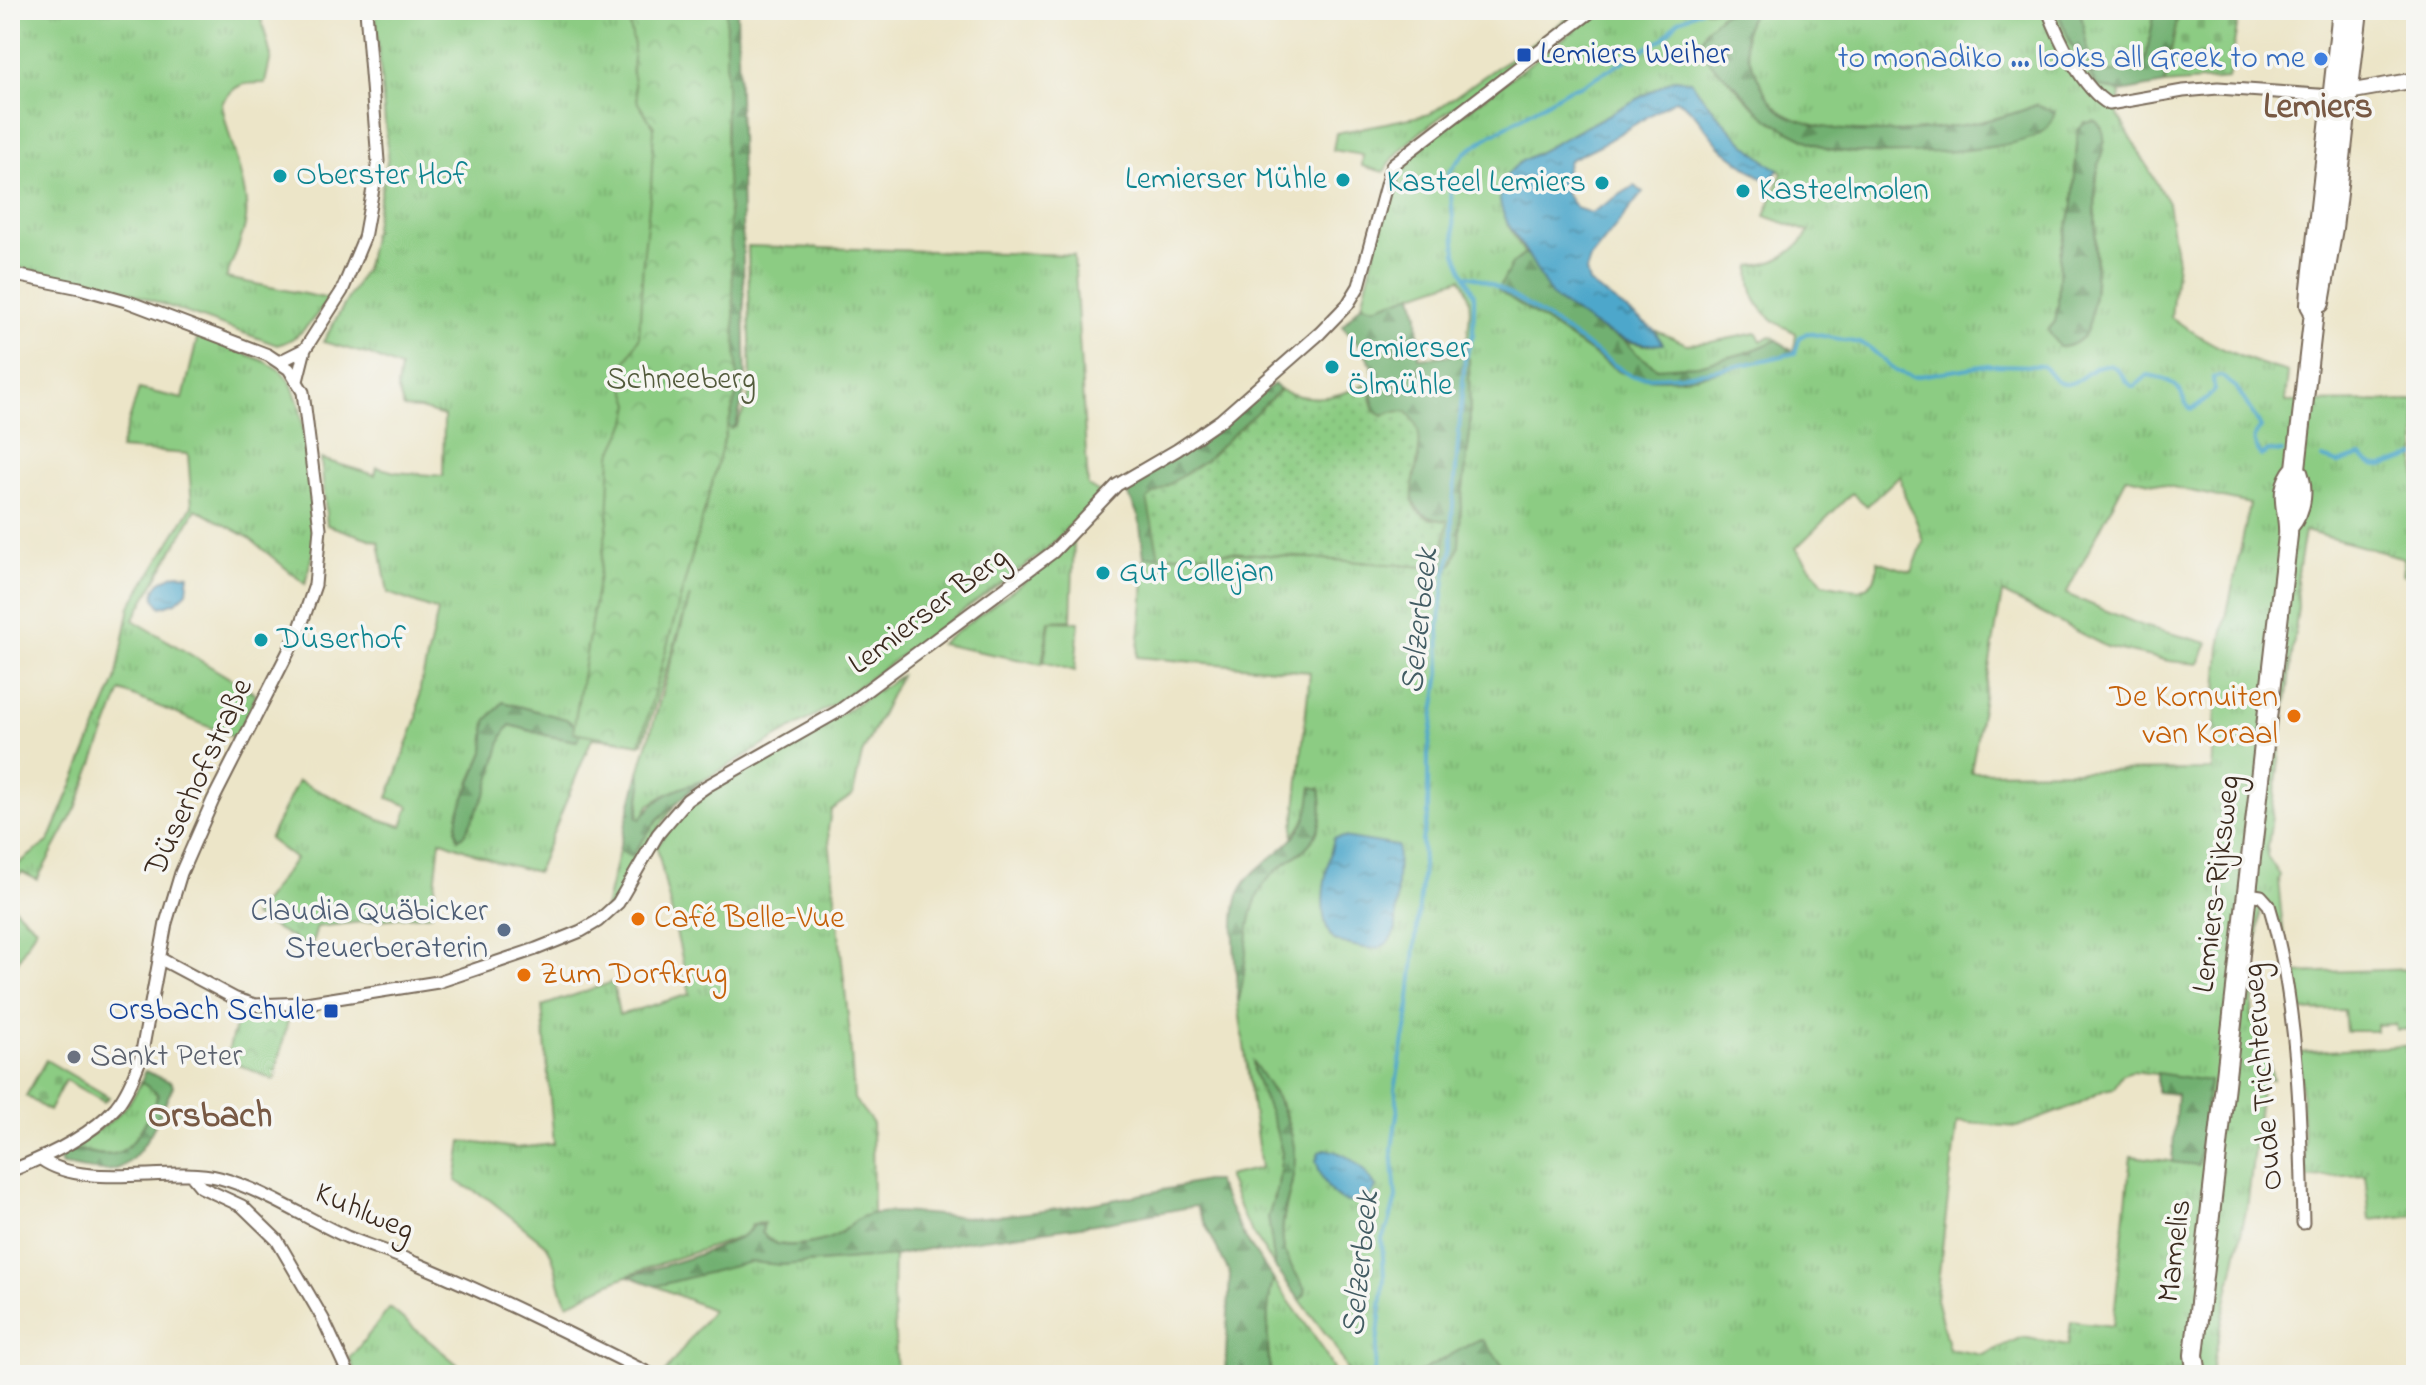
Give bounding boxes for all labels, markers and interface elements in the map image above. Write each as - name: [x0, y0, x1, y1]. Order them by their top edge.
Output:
- place label: Lemiers Weiher: [1540, 32, 1730, 79]
- place label: to monadiko ... looks all Greek to me: [1838, 36, 2306, 83]
- marker: Lemiers Weiher: [1515, 46, 1533, 64]
- marker: to monadiko ... looks all Greek to me: [2312, 50, 2330, 68]
- district label: Lemiers: [2263, 82, 2373, 135]
- place label: Oberster Hof: [296, 153, 468, 200]
- place label: Lemierser Mühle: [1125, 157, 1328, 204]
- place label: Kasteel Lemiers: [1387, 160, 1586, 207]
- marker: Oberster Hof: [271, 167, 289, 185]
- place label: Kasteelmolen: [1759, 168, 1929, 215]
- marker: Lemierser Mühle: [1334, 171, 1352, 189]
- marker: Kasteel Lemiers: [1593, 174, 1611, 192]
- marker: Kasteelmolen: [1734, 182, 1752, 200]
- place label: Lemierser Ölmühle: [1348, 326, 1470, 410]
- park label: Schneeberg: [606, 357, 756, 404]
- marker: Lemierser Ölmühle: [1323, 358, 1341, 376]
- street label: Lemierser Berg: [839, 536, 1019, 688]
- water label: Selzerbeek: [1389, 544, 1454, 696]
- place label: Gut Collejan: [1119, 550, 1274, 597]
- marker: Gut Collejan: [1094, 564, 1112, 582]
- place label: Düserhof: [276, 617, 406, 664]
- marker: Düserhof: [252, 631, 270, 649]
- street label: Düserhofstraße: [133, 670, 267, 886]
- place label: De Kornuiten van Koraal: [2108, 675, 2278, 759]
- marker: De Kornuiten van Koraal: [2285, 707, 2303, 725]
- street label: Lemiers-Rijksweg: [2181, 772, 2255, 996]
- place label: Claudia Quäbicker Steuerberaterin: [250, 889, 488, 973]
- place label: Café Belle-Vue: [654, 896, 845, 943]
- marker: Café Belle-Vue: [629, 910, 647, 928]
- marker: Claudia Quäbicker Steuerberaterin: [495, 921, 513, 939]
- place label: Zum Dorfkrug: [540, 952, 727, 999]
- street label: Oude Trichterweg: [2231, 962, 2297, 1192]
- marker: Zum Dorfkrug: [515, 966, 533, 984]
- place label: Orsbach Schule: [108, 988, 316, 1035]
- marker: Orsbach Schule: [322, 1002, 340, 1020]
- place label: Sankt Peter: [90, 1034, 242, 1081]
- marker: Sankt Peter: [65, 1048, 83, 1066]
- district label: Orsbach: [148, 1091, 272, 1144]
- street label: Kuhlweg: [307, 1171, 421, 1255]
- water label: Selzerbeek: [1330, 1187, 1395, 1339]
- street label: Mamelis: [2146, 1197, 2206, 1305]

